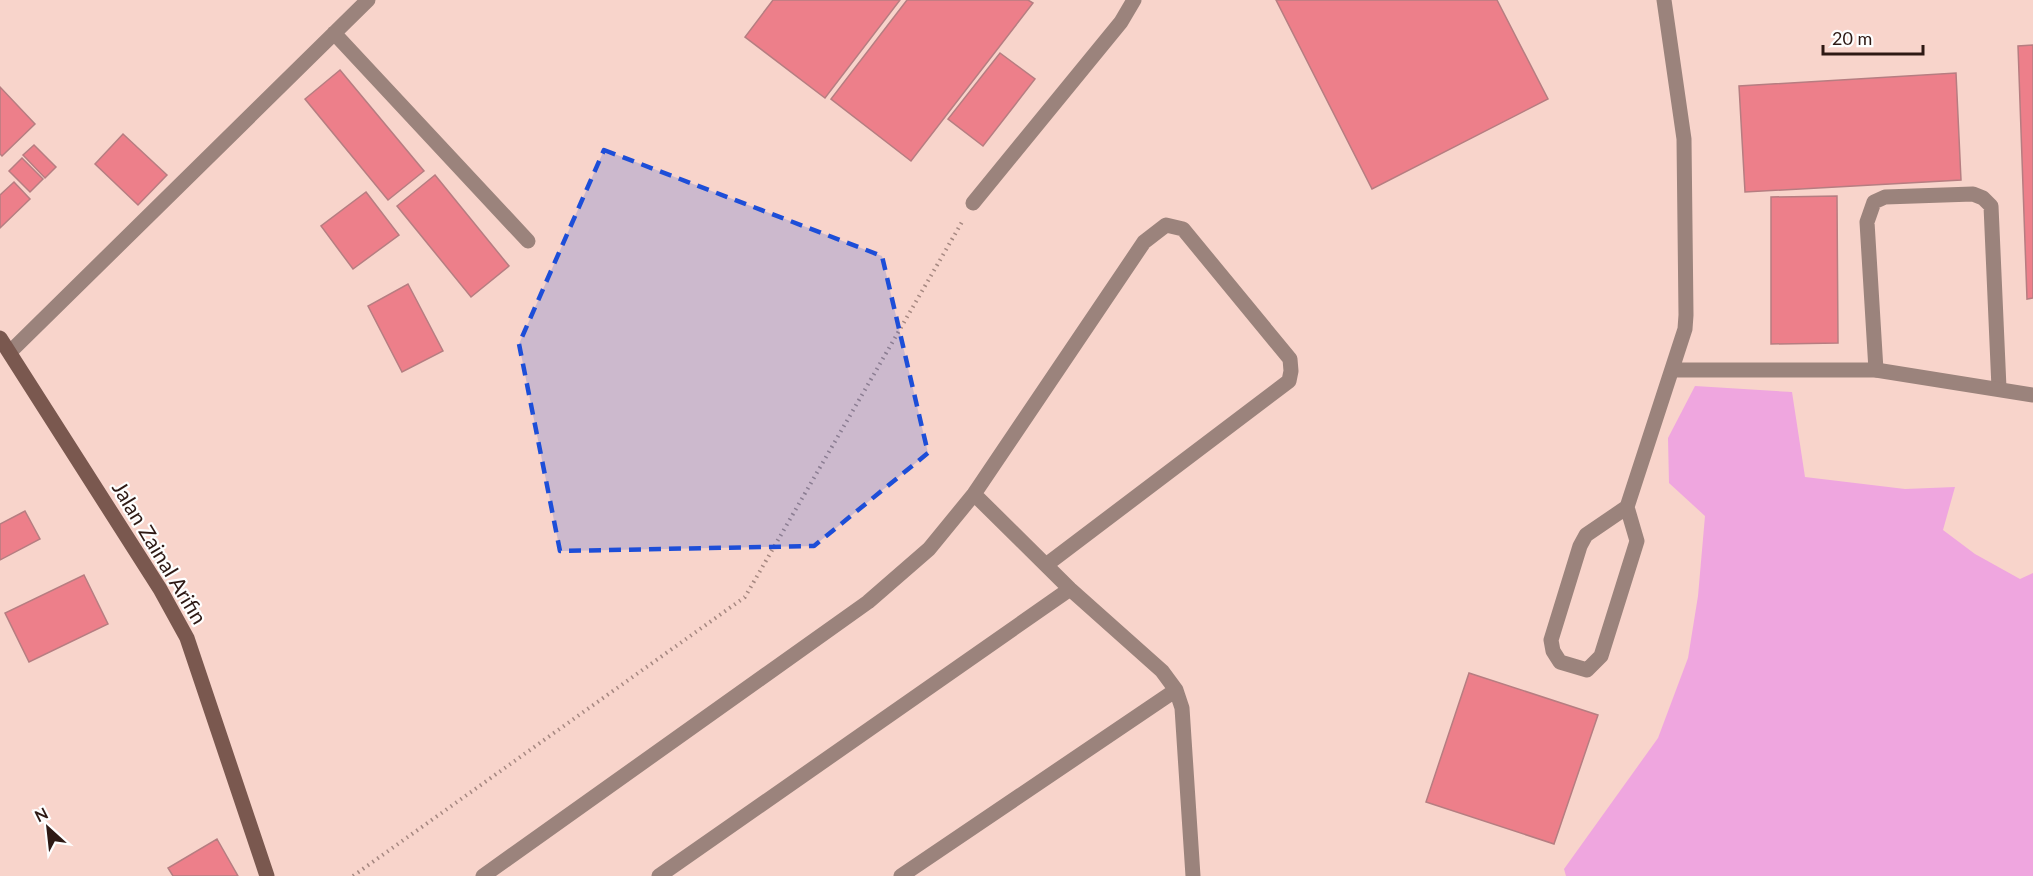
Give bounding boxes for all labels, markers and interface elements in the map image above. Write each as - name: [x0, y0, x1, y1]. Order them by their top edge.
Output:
- scale bar: [1823, 18, 1924, 56]
- text: 20 m: [1832, 27, 1872, 49]
- street label: Jalan Zainal Arifin: [108, 476, 213, 628]
- north arrow: [18, 798, 78, 858]
- text: N: [31, 803, 51, 825]

